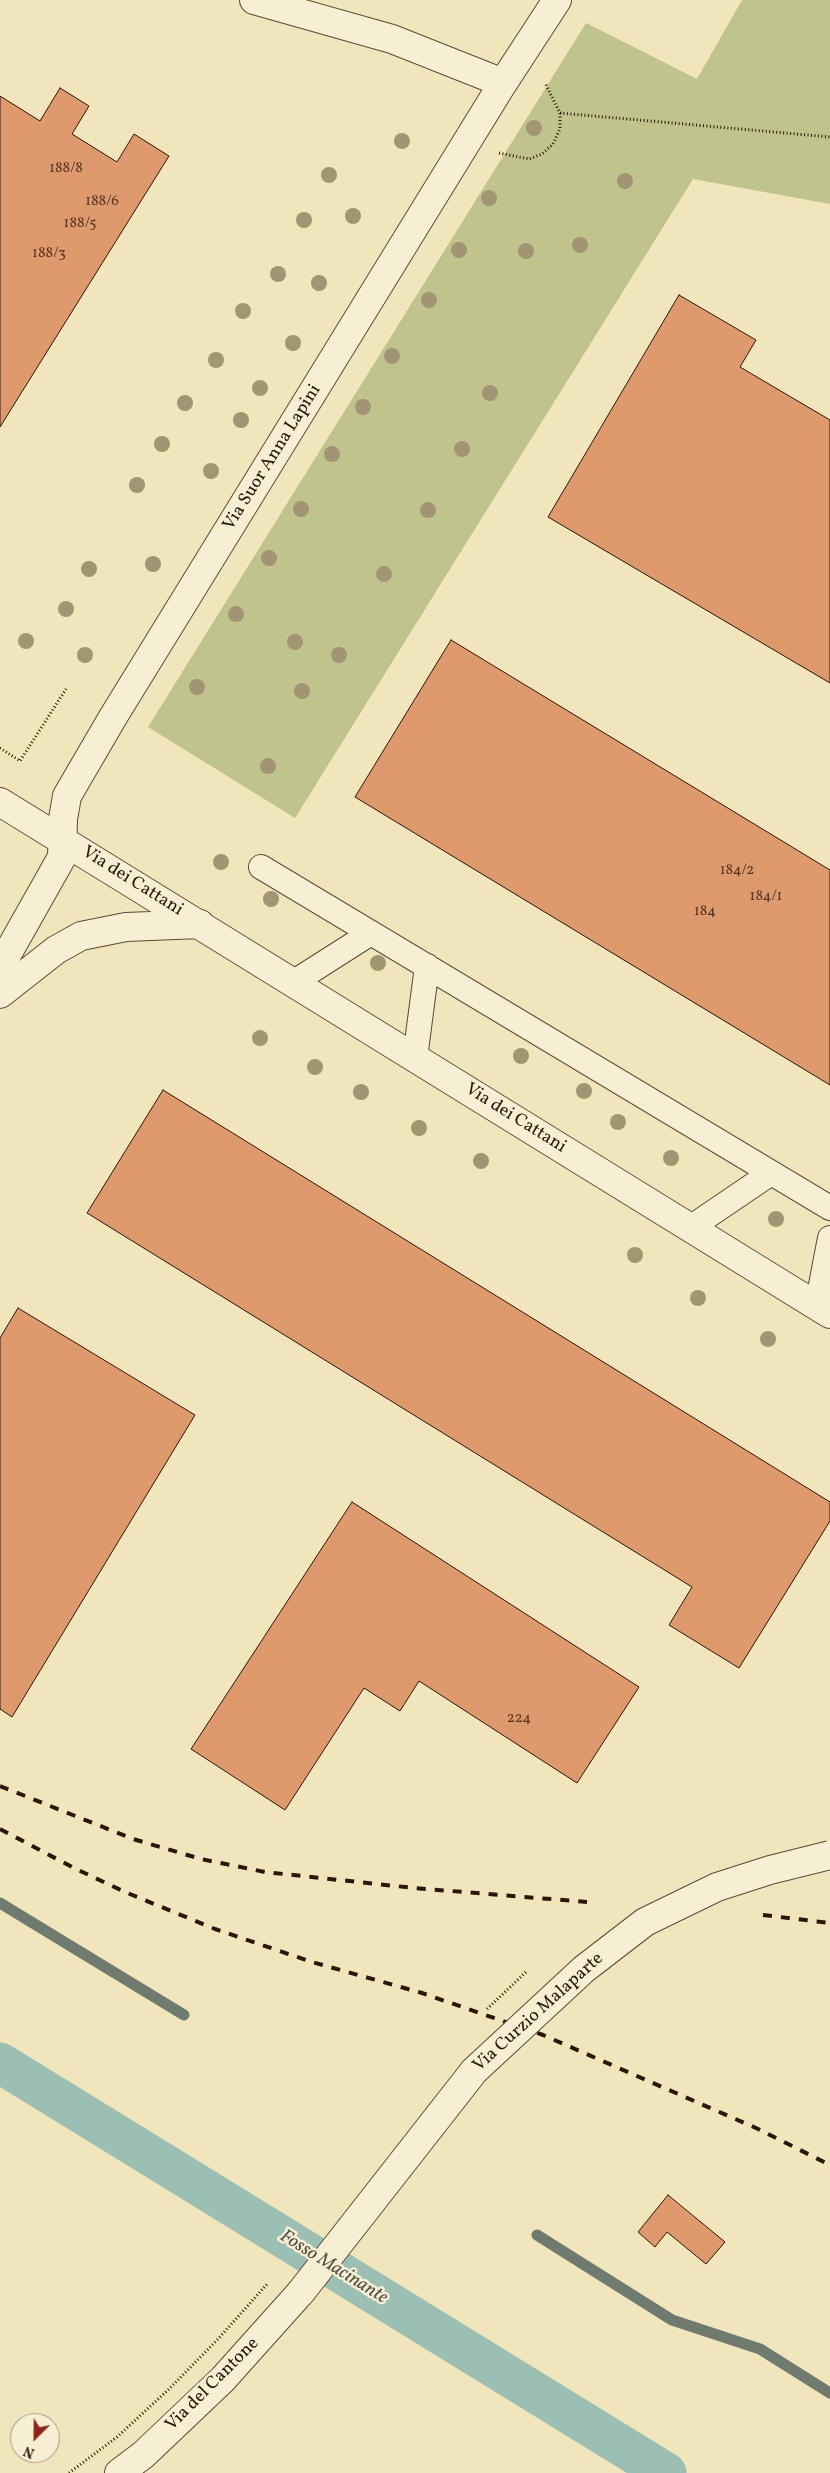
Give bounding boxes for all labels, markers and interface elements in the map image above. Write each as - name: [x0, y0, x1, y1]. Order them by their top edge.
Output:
- house number: 188/8: [49, 160, 83, 178]
- house number: 188/6: [85, 193, 119, 211]
- house number: 188/5: [64, 215, 96, 233]
- house number: 188/3: [32, 245, 66, 263]
- street label: Via Suor Anna Lapini: [219, 381, 327, 535]
- street label: Via dei Cattani: [77, 842, 187, 922]
- house number: 184/2: [720, 862, 754, 880]
- house number: 184/1: [750, 888, 782, 906]
- house number: 184: [694, 903, 716, 921]
- street label: Via dei Cattani: [460, 1079, 570, 1159]
- house number: 224: [507, 1710, 531, 1728]
- street label: Via Curzio Malaparte: [469, 1949, 609, 2077]
- water label: Fosso Macinante: [275, 2226, 391, 2310]
- street label: Via del Cantone: [162, 2334, 264, 2436]
- north arrow: [10, 2413, 60, 2463]
- text: N: [21, 2441, 38, 2462]

